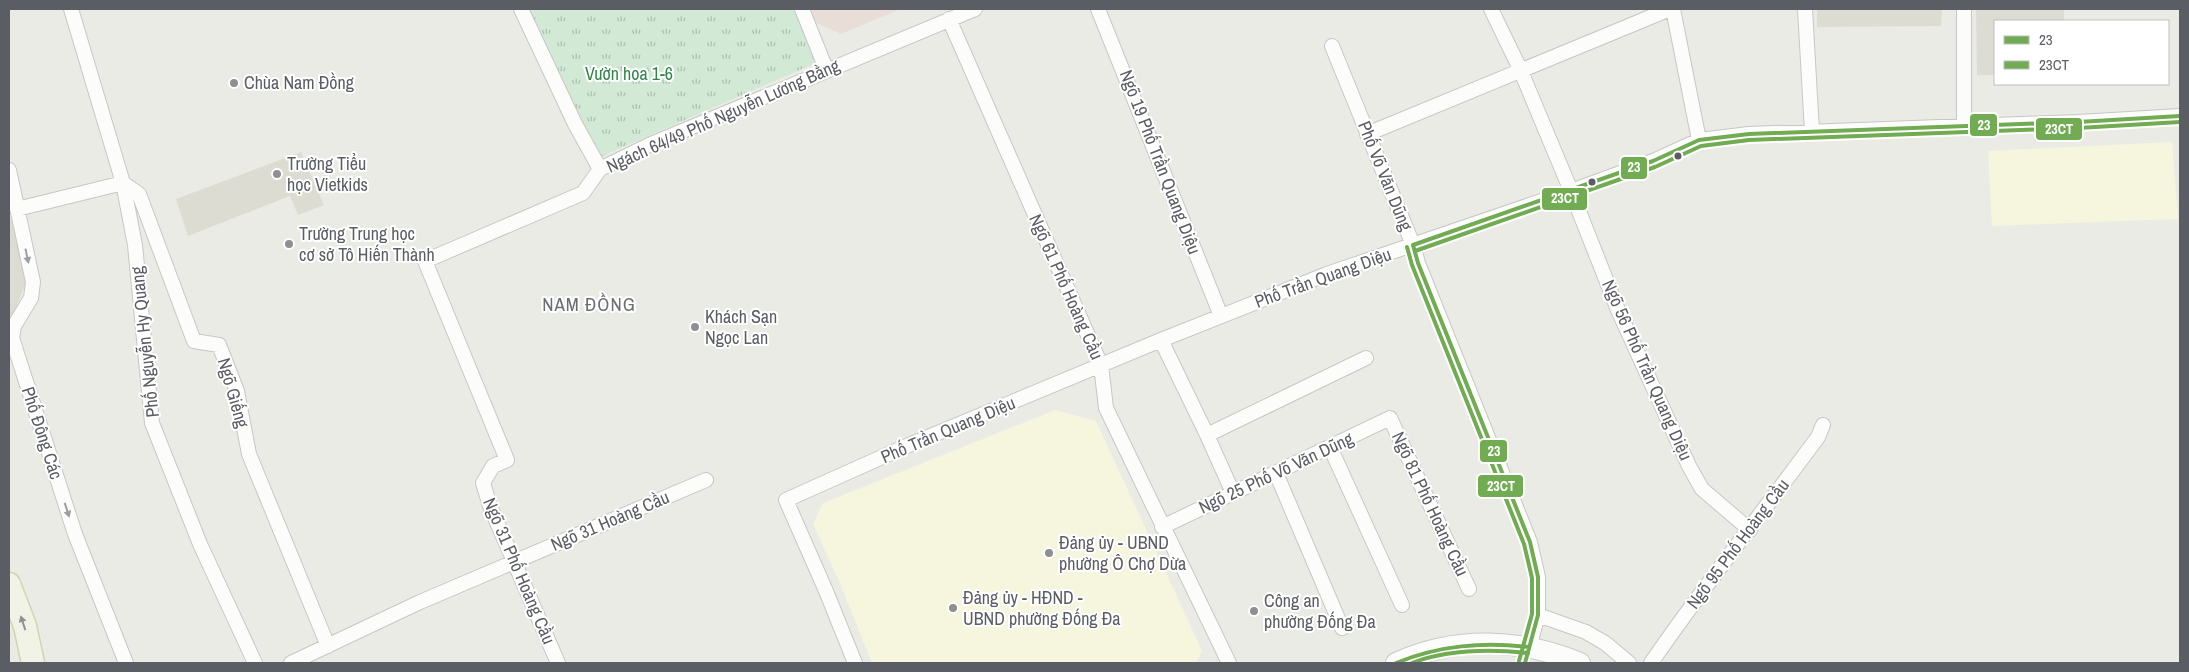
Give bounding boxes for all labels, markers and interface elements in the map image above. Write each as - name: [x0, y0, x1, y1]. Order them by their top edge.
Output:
- legend: [1994, 20, 2169, 85]
- text: 23: [2039, 29, 2053, 50]
- street label: Ngách 64/49 Phố Nguyễn Lương Bằng: [602, 52, 844, 178]
- text: 23CT: [2039, 54, 2070, 75]
- park label: Vườn hoa 1-6: [585, 61, 673, 86]
- street label: Ngõ 19 Phố Trần Quang Diệu: [1114, 66, 1207, 257]
- place label: Chùa Nam Đồng: [244, 70, 355, 95]
- marker: Chùa Nam Đồng: [228, 77, 240, 89]
- line badge: 23: [1969, 113, 1998, 137]
- text: 23: [1978, 116, 1990, 134]
- street label: Phố Võ Văn Dũng: [1352, 117, 1419, 235]
- line badge: 23CT: [2035, 117, 2083, 141]
- text: 23CT: [2045, 120, 2073, 138]
- place label: Trường Tiểu học Vietkids: [287, 151, 368, 197]
- unlabelled marker: [1673, 151, 1683, 161]
- line badge: 23: [1620, 156, 1648, 180]
- text: 23: [1628, 158, 1640, 176]
- marker: Trường Tiểu học Vietkids: [271, 168, 283, 180]
- unlabelled marker: [1587, 177, 1597, 187]
- line badge: 23CT: [1541, 187, 1588, 211]
- text: 23CT: [1551, 189, 1579, 207]
- street label: Ngõ 61 Phố Hoàng Cầu: [1023, 210, 1110, 363]
- place label: Trường Trung học cơ sở Tô Hiến Thành: [299, 221, 435, 267]
- marker: Trường Trung học cơ sở Tô Hiến Thành: [283, 238, 295, 250]
- street label: Phố Trần Quang Diệu: [1251, 241, 1395, 314]
- one-way arrow: [23, 249, 31, 264]
- street label: Phố Nguyễn Hy Quang: [124, 264, 165, 419]
- street label: Ngõ 56 Phố Trần Quang Diệu: [1596, 275, 1699, 464]
- district label: NAM ĐỒNG: [542, 291, 636, 317]
- place label: Khách Sạn Ngọc Lan: [705, 304, 777, 350]
- marker: Khách Sạn Ngọc Lan: [689, 321, 701, 333]
- street label: Ngõ Giếng: [212, 355, 256, 431]
- street label: Phố Đông Các: [16, 383, 69, 482]
- street label: Phố Trần Quang Diệu: [877, 390, 1019, 469]
- street label: Ngõ 25 Phố Võ Văn Dũng: [1194, 425, 1358, 519]
- street label: Ngõ 81 Phố Hoàng Cầu: [1386, 427, 1475, 580]
- line badge: 23: [1479, 439, 1508, 463]
- text: 23: [1488, 442, 1500, 460]
- line badge: 23CT: [1477, 474, 1524, 498]
- street label: Ngõ 95 Phố Hoàng Cầu: [1680, 474, 1795, 614]
- text: 23CT: [1487, 477, 1515, 495]
- street label: Ngõ 31 Hoàng Cầu: [547, 484, 673, 557]
- street label: Ngõ 31 Phố Hoàng Cầu: [477, 494, 562, 648]
- one-way arrow: [63, 502, 71, 517]
- place label: Đảng ủy - UBND phường Ô Chợ Dừa: [1059, 530, 1186, 576]
- marker: Đảng ủy - UBND phường Ô Chợ Dừa: [1043, 547, 1055, 559]
- place label: Đảng ủy - HĐND - UBND phường Đống Đa: [963, 585, 1121, 631]
- place label: Công an phường Đống Đa: [1264, 588, 1376, 634]
- marker: Đảng ủy - HĐND - UBND phường Đống Đa: [947, 602, 959, 614]
- marker: Công an phường Đống Đa: [1248, 605, 1260, 617]
- one-way arrow: [19, 615, 27, 630]

